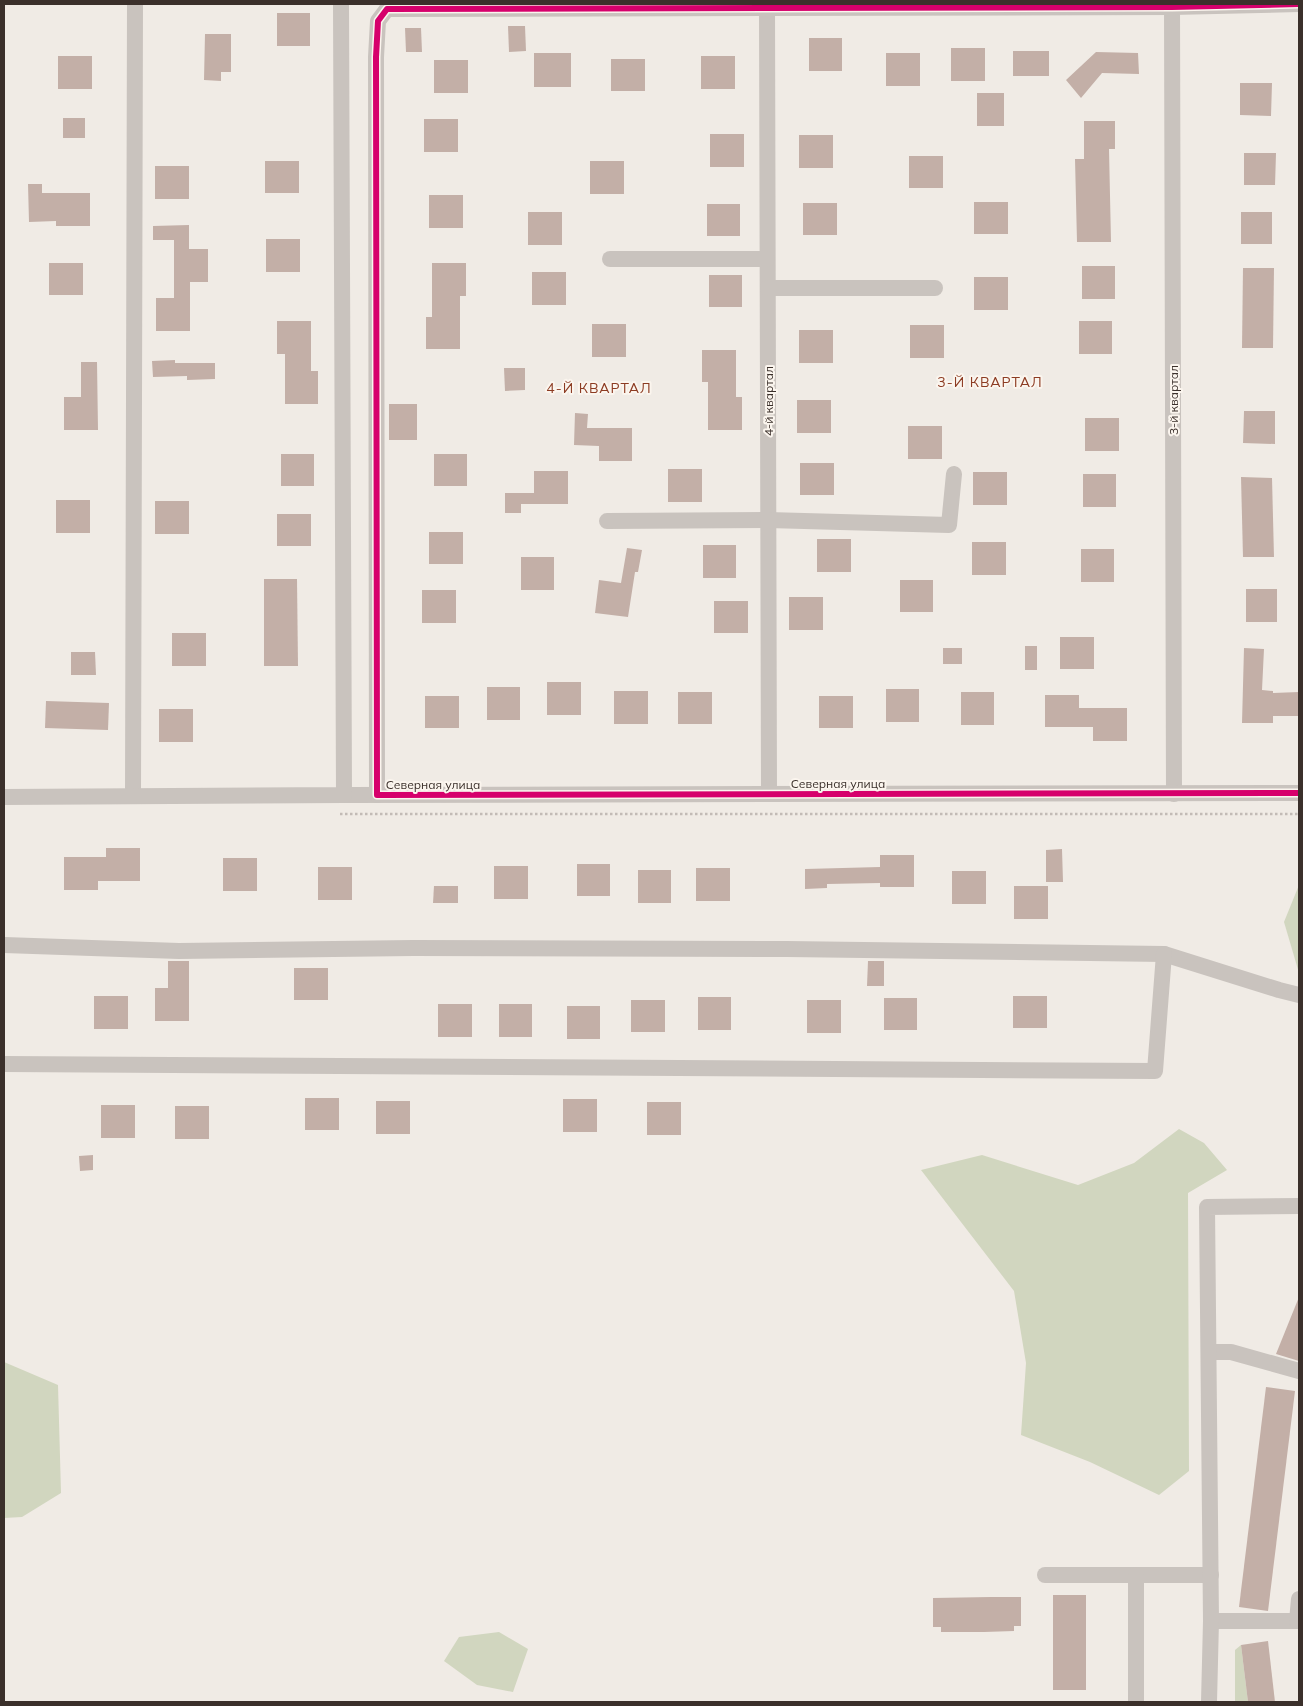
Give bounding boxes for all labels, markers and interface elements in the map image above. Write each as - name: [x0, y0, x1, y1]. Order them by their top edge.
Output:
- street label: 3-й квартал: [1166, 365, 1181, 435]
- street label: 4-й квартал: [761, 366, 776, 436]
- district label: 3-Й КВАРТАЛ: [937, 373, 1043, 391]
- district label: 4-Й КВАРТАЛ: [546, 379, 652, 397]
- street label: Северная улица: [791, 776, 885, 791]
- street label: Северная улица: [386, 777, 480, 792]

